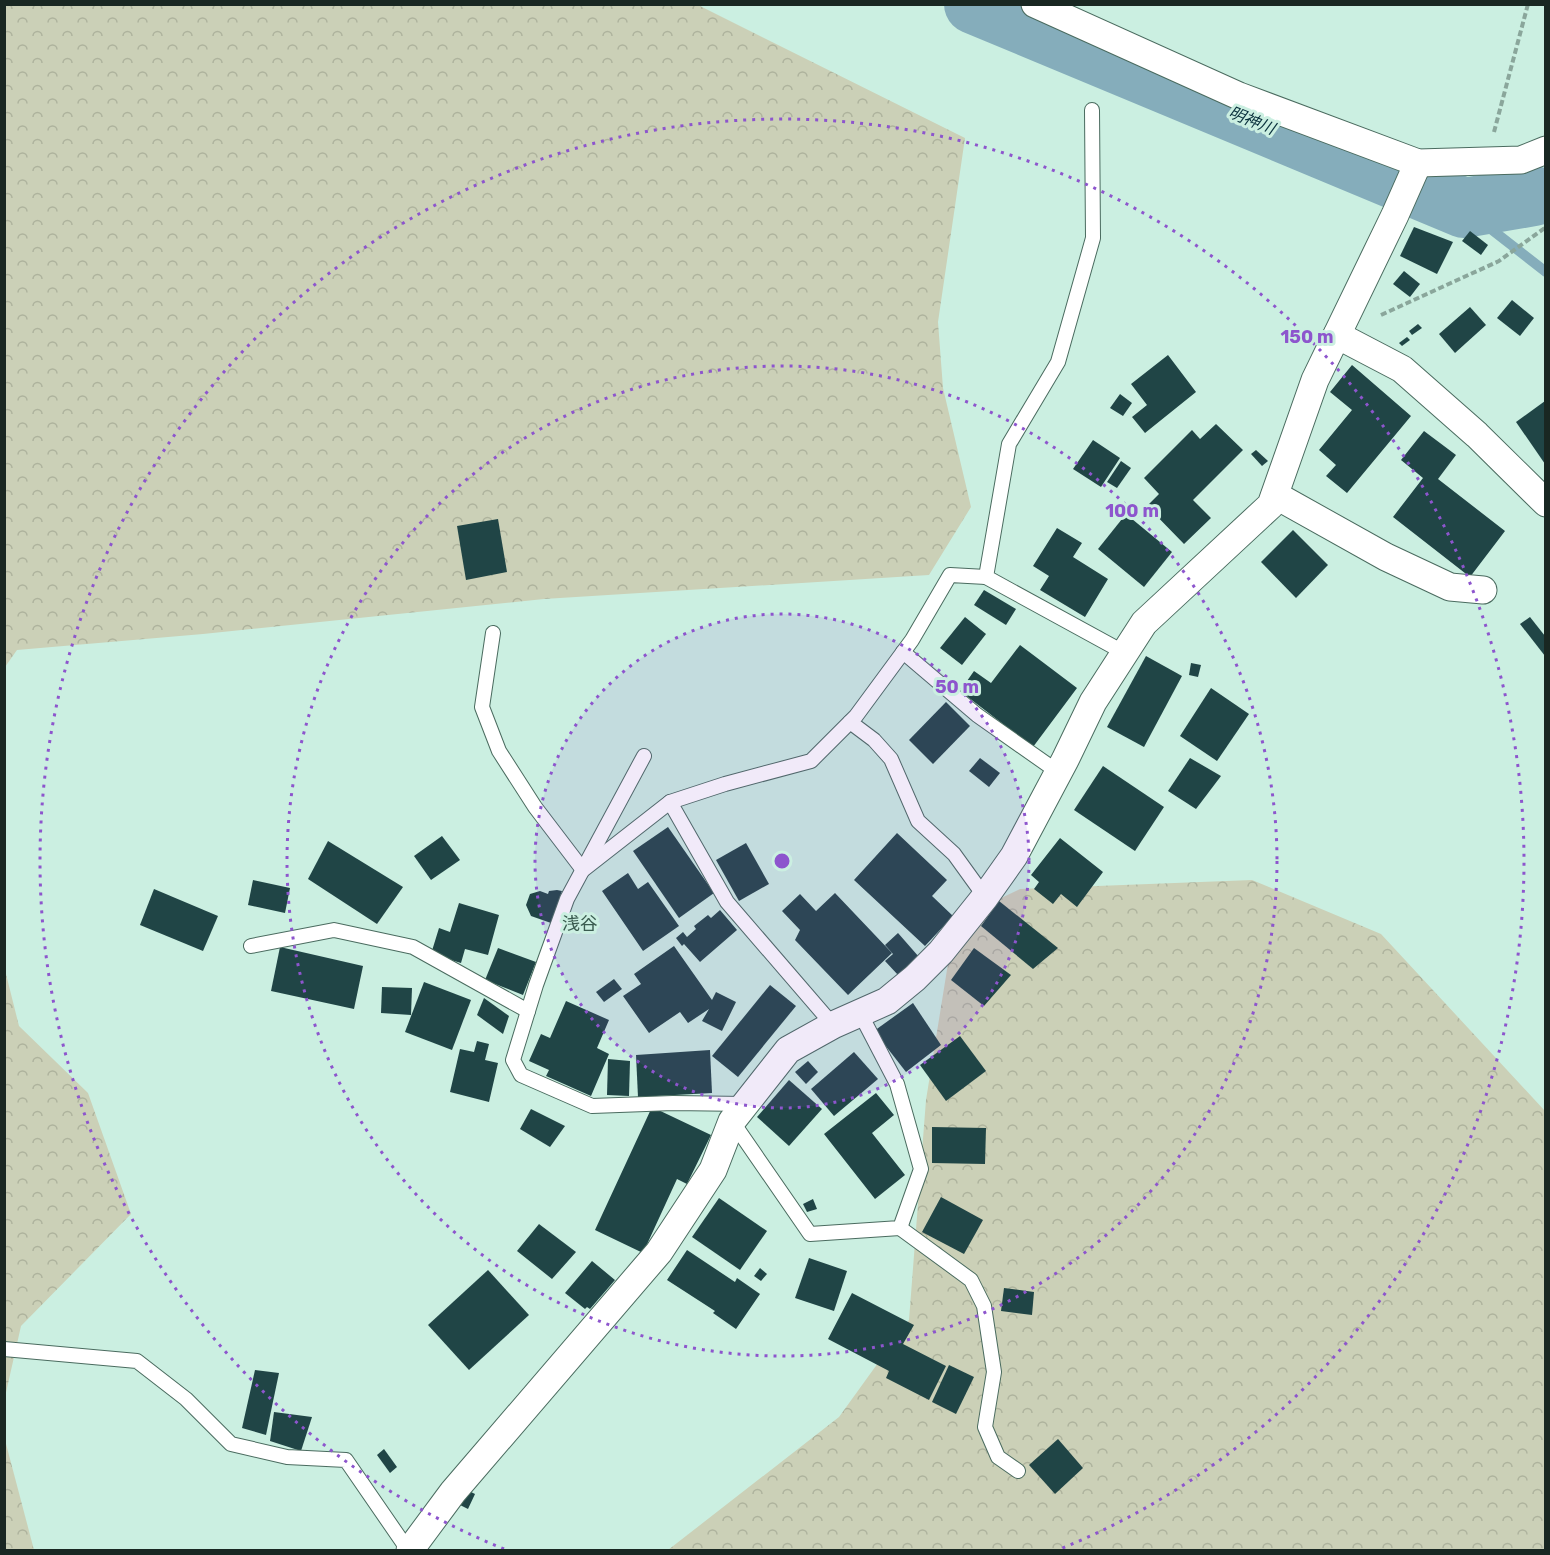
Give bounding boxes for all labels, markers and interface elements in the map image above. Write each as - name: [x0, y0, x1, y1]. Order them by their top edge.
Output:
- water label: 明神川: [1226, 103, 1279, 139]
- text: 150 m: [1280, 326, 1334, 348]
- text: 100 m: [1105, 500, 1159, 522]
- text: 50 m: [935, 676, 979, 698]
- centre of rings: [772, 851, 792, 871]
- district label: 浅谷: [562, 913, 598, 935]

